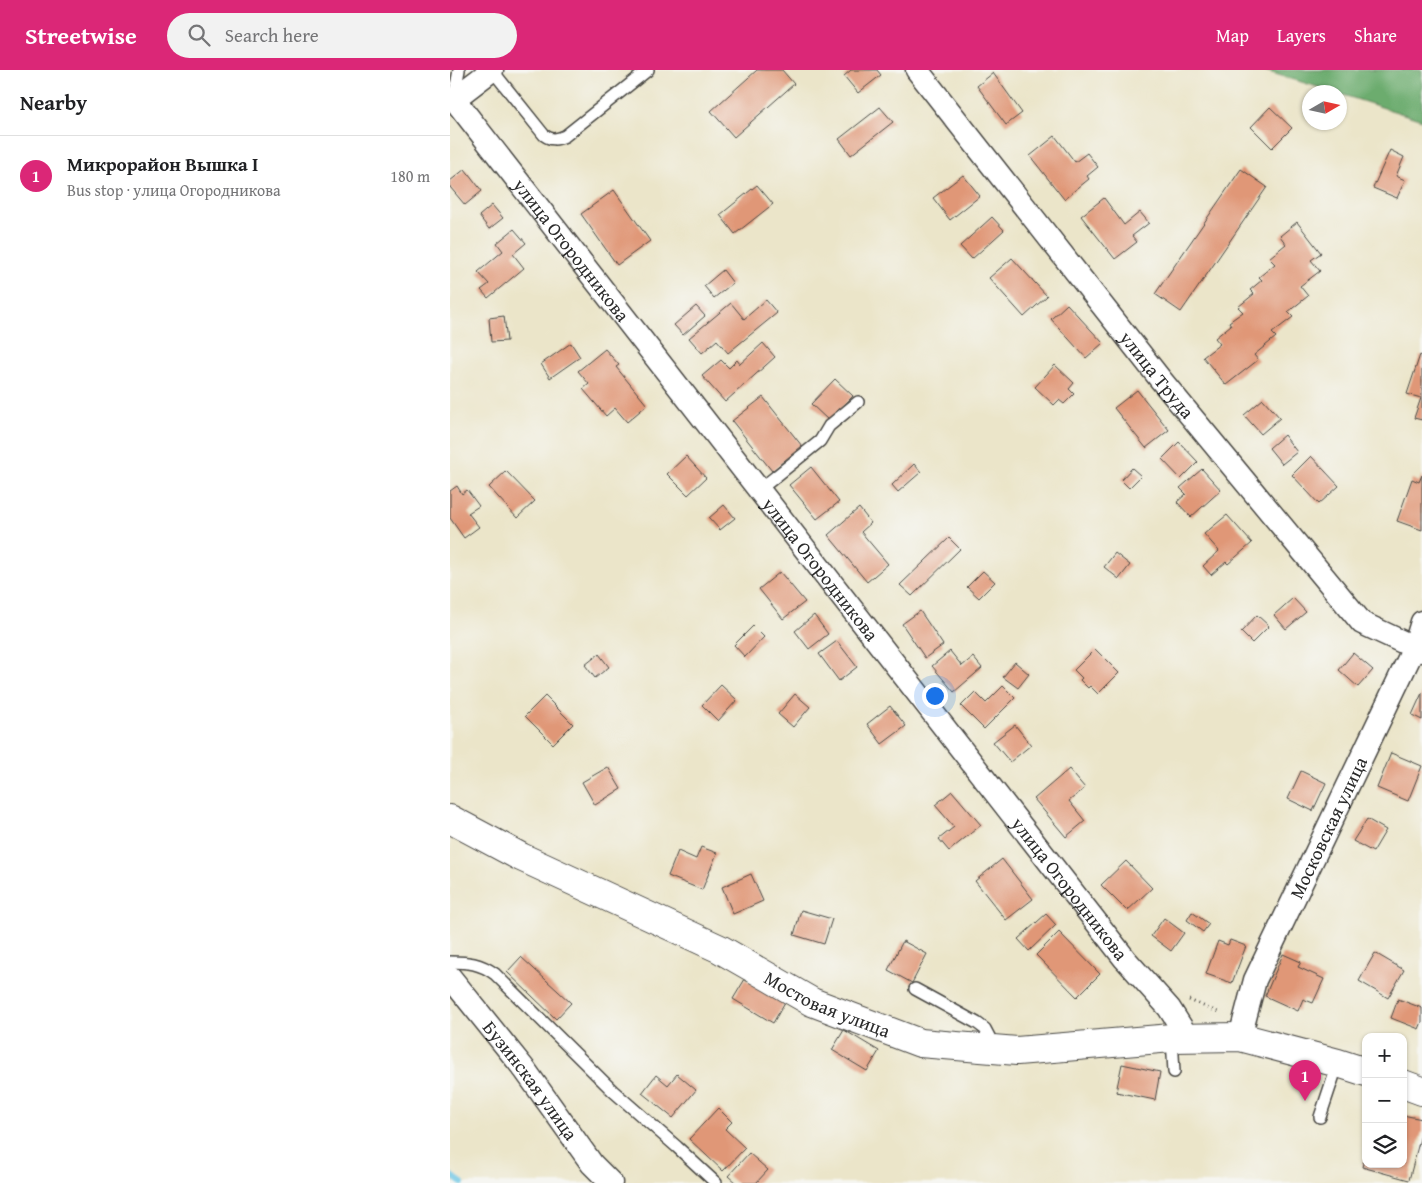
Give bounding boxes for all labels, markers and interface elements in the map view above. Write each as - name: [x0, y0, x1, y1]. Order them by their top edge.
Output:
- search box: [167, 13, 517, 58]
- text: Streetwise: [25, 18, 137, 53]
- icon: search: [185, 21, 213, 49]
- text: Search here: [225, 21, 319, 49]
- text: Map: [1216, 22, 1249, 49]
- text: Layers: [1277, 22, 1326, 49]
- text: Share: [1354, 22, 1397, 49]
- north arrow: [1302, 85, 1347, 130]
- text: Nearby: [20, 87, 87, 118]
- text: Микрорайон Вышка I: [67, 150, 258, 178]
- text: 1: [32, 164, 40, 188]
- text: 180 m: [390, 164, 430, 188]
- street label: улица Огородникова: [506, 171, 637, 328]
- text: Bus stop · улица Огородникова: [67, 178, 281, 202]
- street label: улица Труда: [1113, 324, 1201, 425]
- street label: улица Огородникова: [755, 490, 886, 647]
- your location: [922, 683, 948, 709]
- street label: Московская улица: [1282, 752, 1374, 903]
- street label: улица Огородникова: [1004, 810, 1135, 966]
- street label: Мостовая улица: [759, 964, 894, 1044]
- street label: Бузинская улица: [476, 1014, 585, 1146]
- map controls: [1362, 1033, 1407, 1168]
- button: +: [1362, 1033, 1407, 1078]
- pin: 1: [1289, 1060, 1321, 1101]
- button: −: [1362, 1078, 1407, 1123]
- button: layers: [1362, 1123, 1407, 1168]

